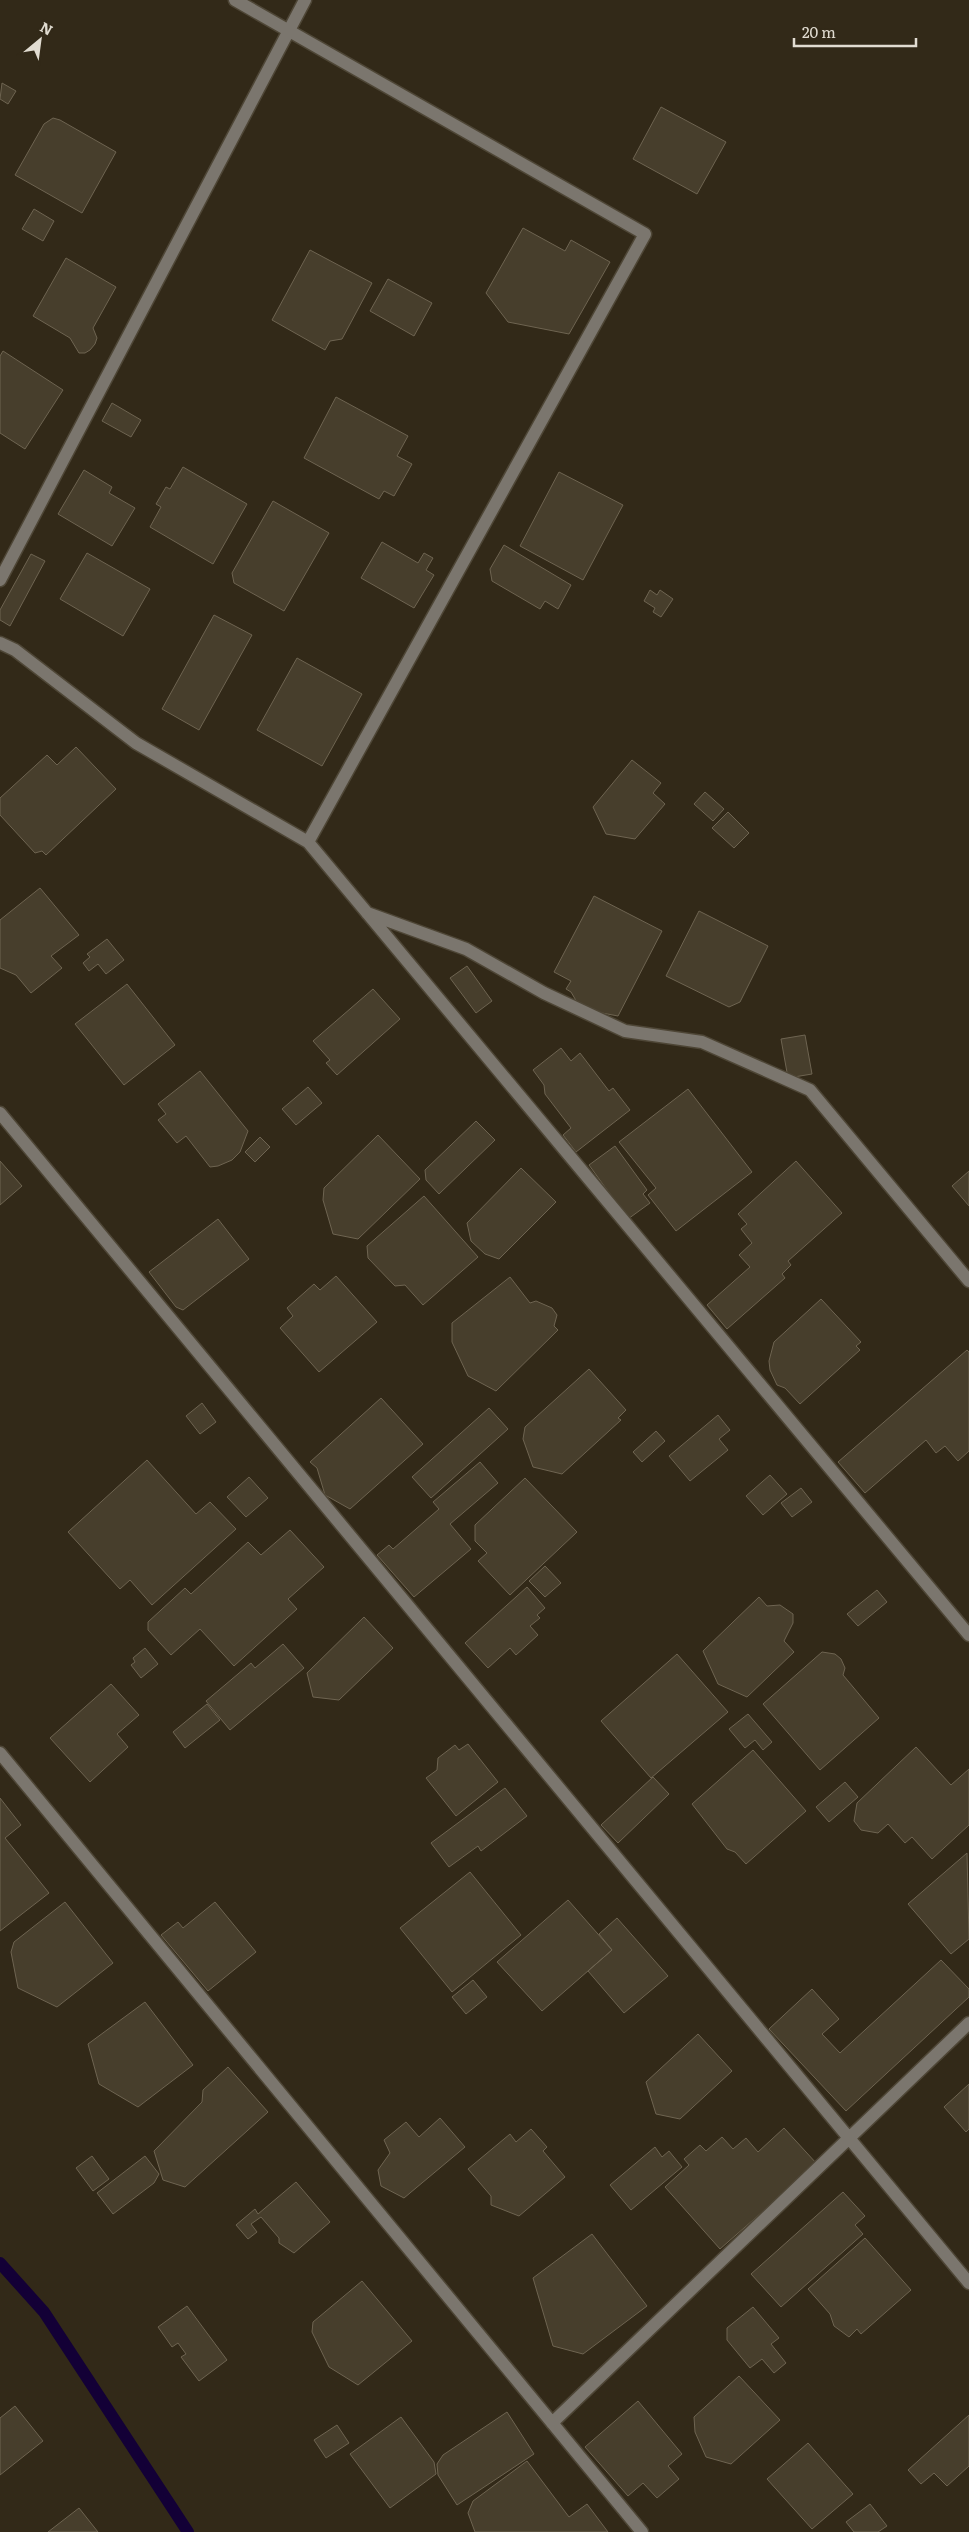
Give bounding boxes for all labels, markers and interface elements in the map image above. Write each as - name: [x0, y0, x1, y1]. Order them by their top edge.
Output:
- north arrow: [15, 15, 65, 65]
- scale bar: [794, 15, 916, 47]
- text: N: [37, 16, 57, 39]
- text: 20 m: [802, 20, 836, 43]

